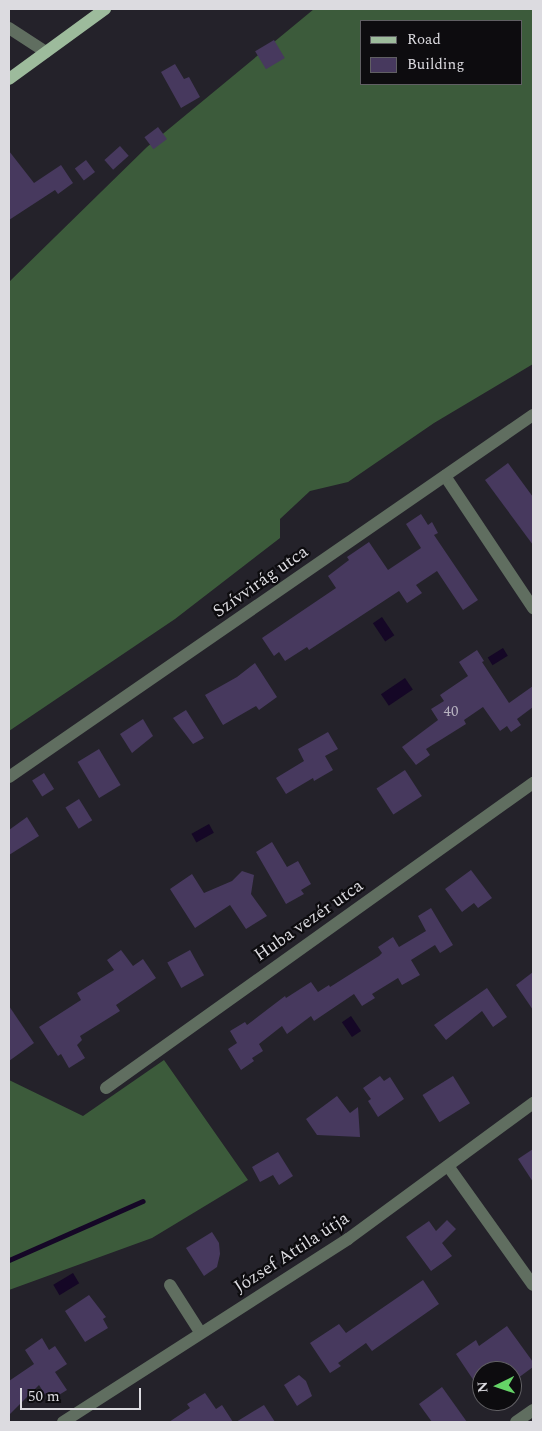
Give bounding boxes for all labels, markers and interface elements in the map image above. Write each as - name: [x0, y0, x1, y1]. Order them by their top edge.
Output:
- legend: [360, 20, 522, 85]
- text: Road: [407, 28, 441, 51]
- text: Building: [407, 53, 464, 76]
- street label: Szívvirág utca: [209, 541, 313, 623]
- house number: 40: [444, 703, 458, 721]
- street label: Huba vezér utca: [250, 875, 368, 967]
- street label: József Attila útja: [230, 1208, 354, 1298]
- north arrow: [472, 1361, 522, 1411]
- scale bar: [22, 1378, 144, 1410]
- text: N: [472, 1381, 493, 1393]
- text: 50 m: [28, 1385, 60, 1408]

